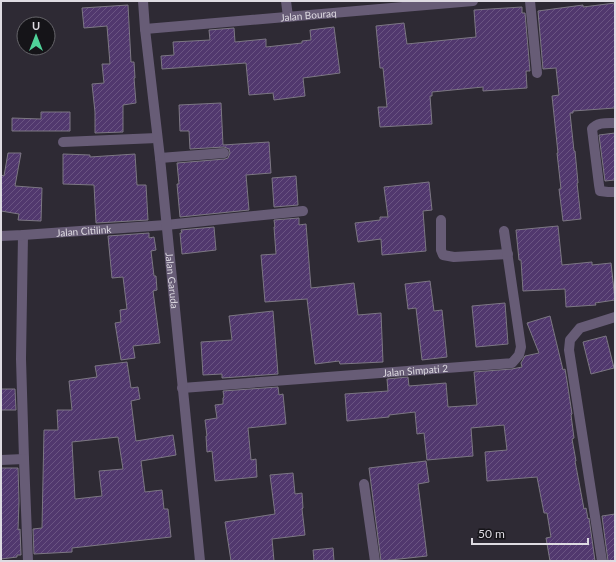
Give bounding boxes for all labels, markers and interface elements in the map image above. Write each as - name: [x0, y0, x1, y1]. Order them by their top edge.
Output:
- street label: Jalan Bouraq: [280, 7, 337, 23]
- north arrow: [16, 16, 56, 56]
- text: U: [32, 19, 40, 32]
- street label: Jalan Citilink: [56, 223, 113, 239]
- street label: Jalan Garuda: [163, 252, 181, 309]
- street label: Jalan Simpati 2: [382, 362, 449, 379]
- scale bar: [472, 520, 588, 546]
- text: 50 m: [478, 526, 505, 541]

